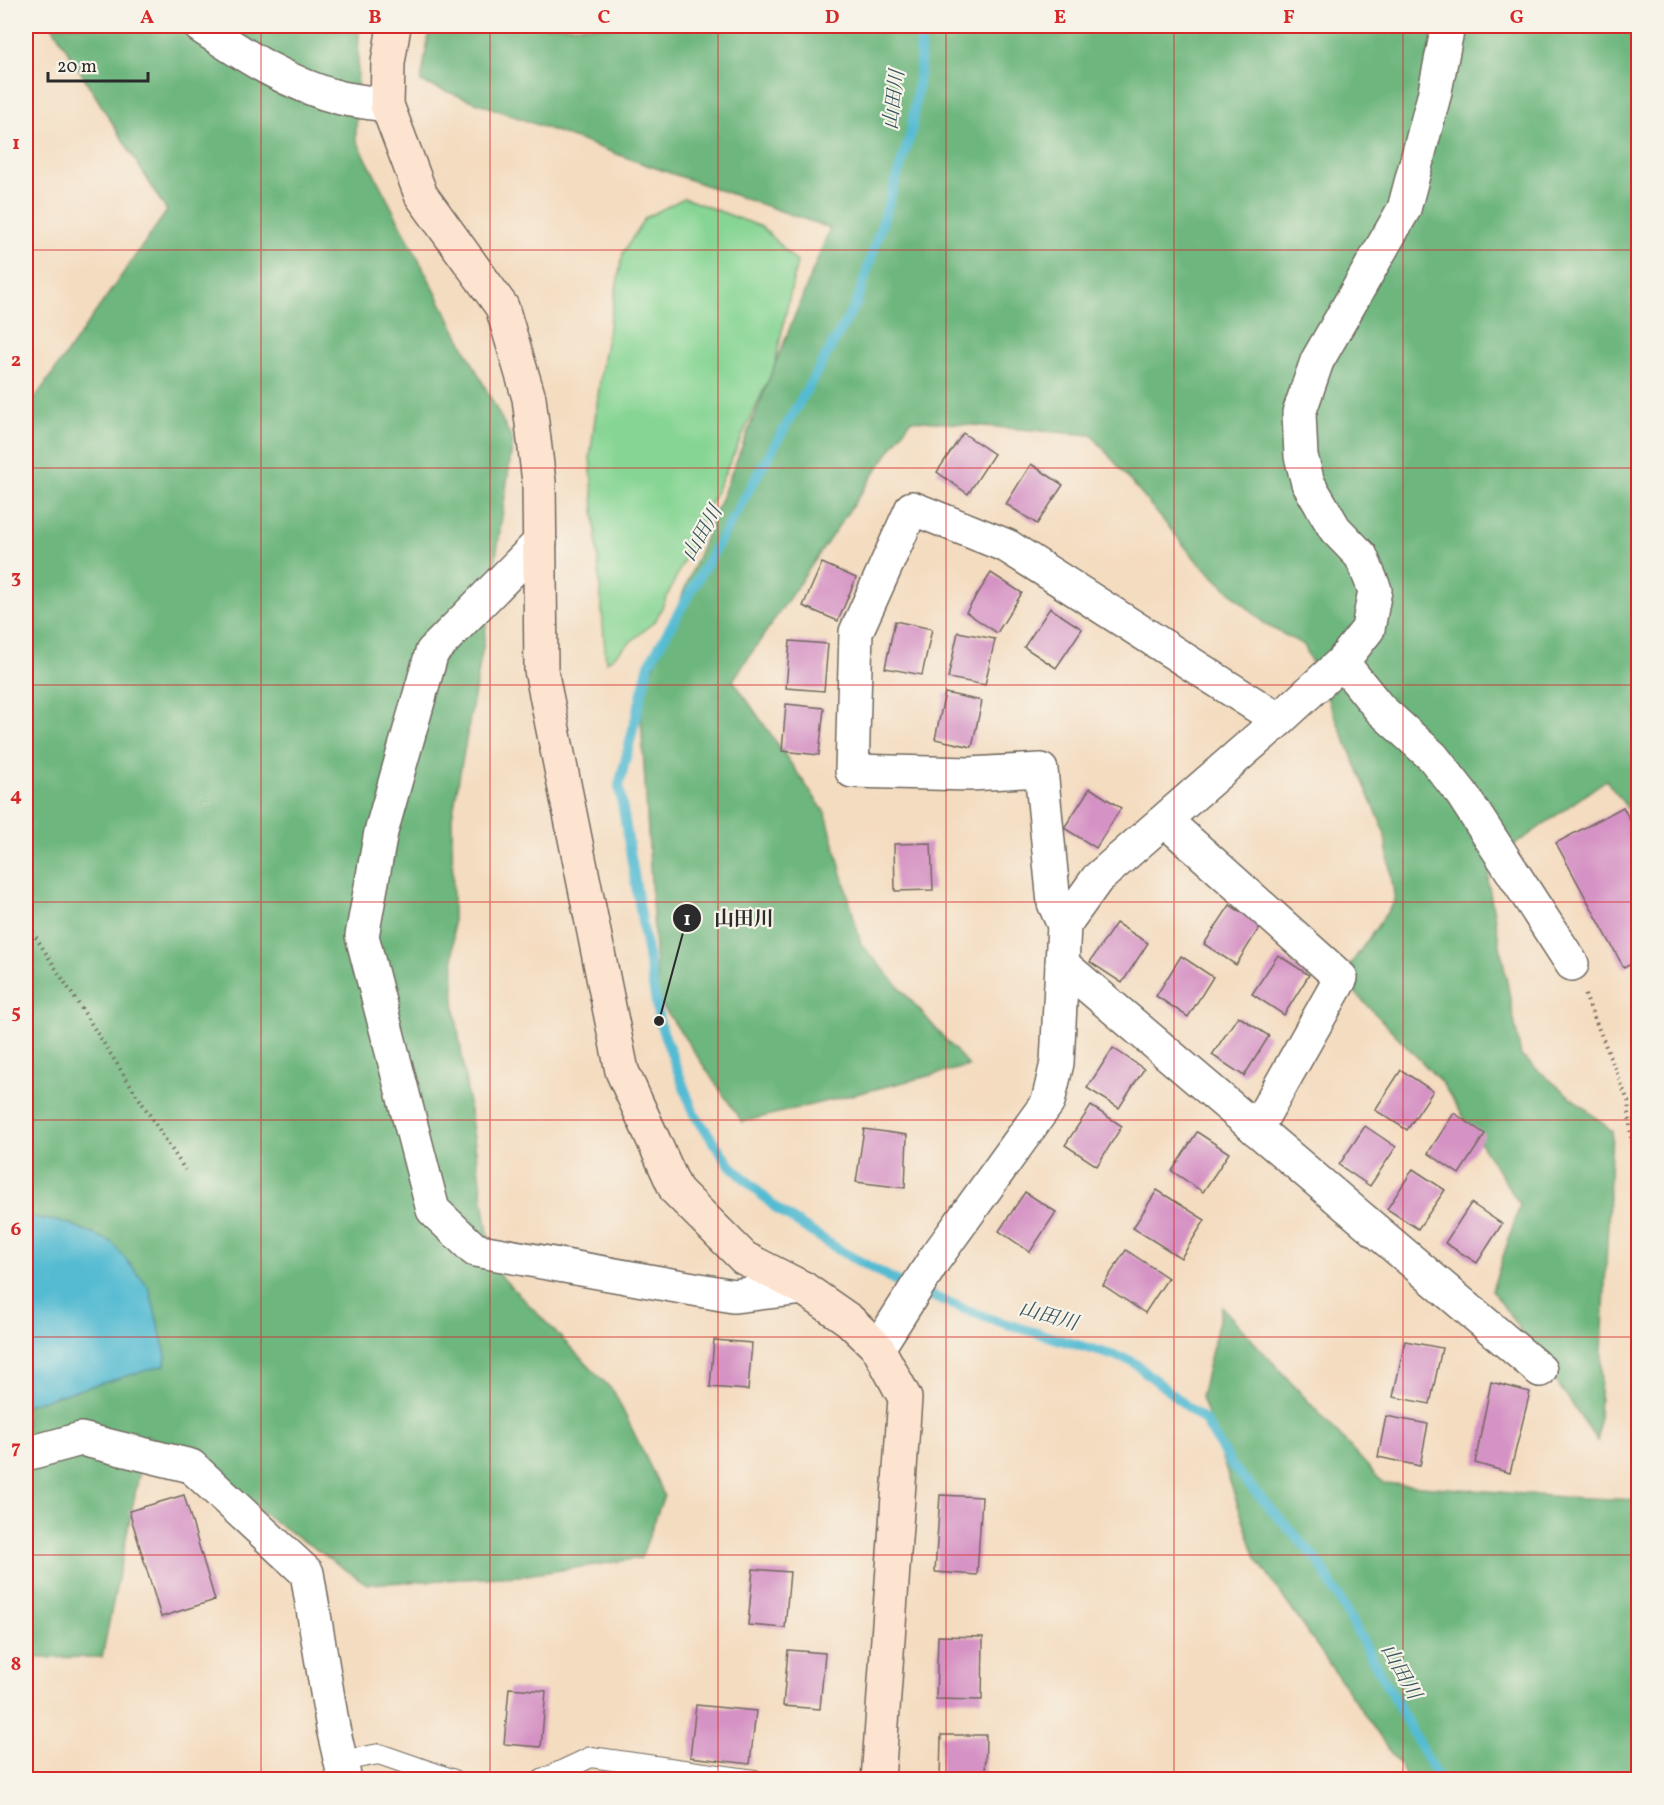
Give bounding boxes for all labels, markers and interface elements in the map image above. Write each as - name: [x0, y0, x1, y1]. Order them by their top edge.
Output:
- text: A: [140, 4, 154, 32]
- text: B: [368, 4, 382, 32]
- text: C: [598, 4, 611, 32]
- text: D: [825, 4, 839, 32]
- text: E: [1054, 4, 1066, 32]
- text: F: [1283, 4, 1295, 32]
- text: G: [1510, 4, 1524, 32]
- scale bar: [48, 45, 148, 83]
- text: 20 m: [57, 55, 97, 80]
- water label: 山田川: [877, 67, 913, 131]
- text: 1: [12, 130, 20, 158]
- text: 2: [11, 347, 21, 375]
- water label: 山田川: [676, 499, 731, 567]
- text: 3: [11, 564, 21, 592]
- text: 4: [10, 782, 22, 810]
- callout: 山田川: [672, 899, 786, 937]
- text: 山田川: [714, 906, 774, 934]
- text: 1: [683, 908, 691, 933]
- text: 5: [11, 999, 21, 1027]
- text: 6: [11, 1216, 22, 1244]
- water label: 山田川: [1015, 1295, 1083, 1339]
- text: 7: [11, 1434, 21, 1462]
- water label: 山田川: [1373, 1639, 1428, 1707]
- text: 8: [11, 1651, 21, 1679]

